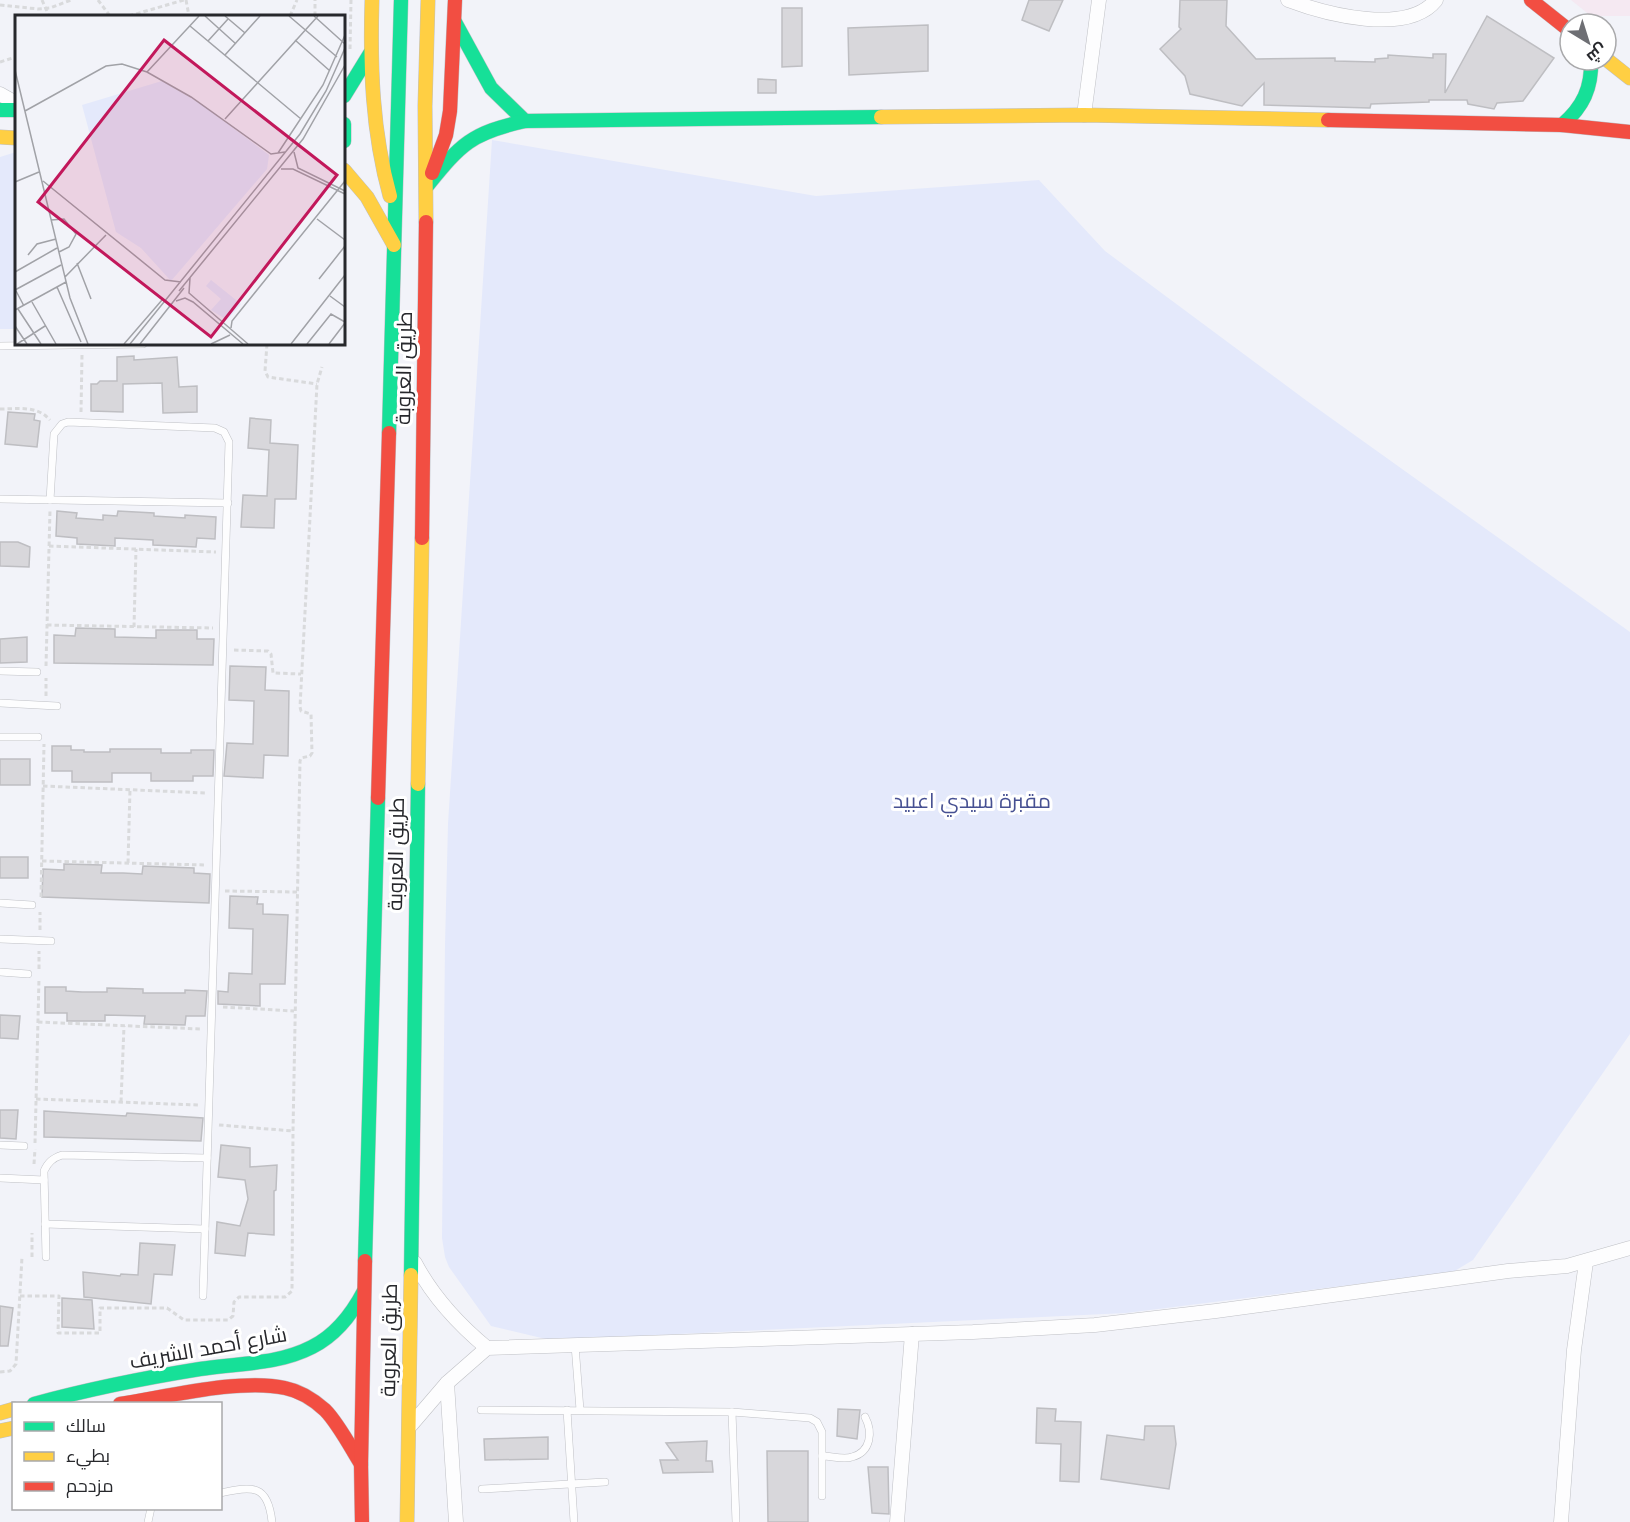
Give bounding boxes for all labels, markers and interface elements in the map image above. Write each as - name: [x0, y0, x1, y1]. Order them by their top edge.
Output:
- north arrow: [1558, 12, 1618, 72]
- inset map: [15, 15, 345, 345]
- text: ش: [1583, 40, 1611, 68]
- street label: طريق العروبة: [389, 311, 418, 425]
- park label: مقبرة سيدي اعبيد: [893, 787, 1051, 817]
- street label: طريق العروبة: [381, 797, 410, 911]
- street label: طريق العروبة: [374, 1283, 403, 1397]
- street label: شارع أحمد الشريف: [127, 1320, 289, 1376]
- legend: [12, 1402, 222, 1510]
- text: سالك: [66, 1414, 106, 1437]
- text: بطيء: [66, 1444, 110, 1470]
- text: مزدحم: [66, 1474, 114, 1498]

